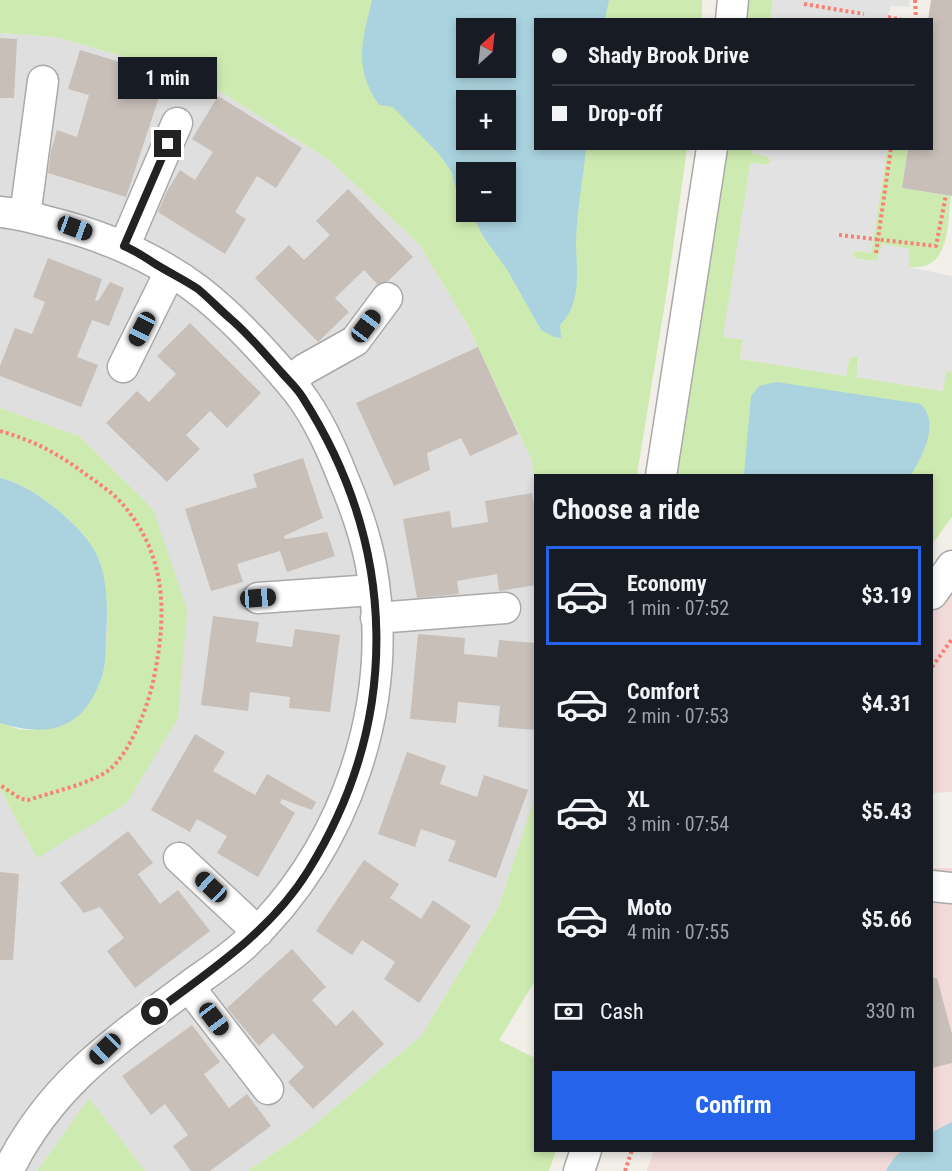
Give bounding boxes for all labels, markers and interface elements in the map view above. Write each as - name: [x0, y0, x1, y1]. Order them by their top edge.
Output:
- north arrow: [456, 18, 516, 78]
- map controls: [456, 18, 516, 222]
- text: Shady Brook Drive: [588, 43, 749, 68]
- callout: 1 min: [118, 57, 218, 99]
- text: 1 min: [145, 66, 190, 90]
- button: +: [456, 90, 516, 150]
- text: Drop-off: [588, 101, 662, 126]
- route end: [154, 130, 181, 157]
- button: −: [456, 162, 516, 222]
- car: [55, 213, 95, 243]
- car: [348, 306, 384, 346]
- car: [126, 309, 158, 349]
- text: Choose a ride: [552, 494, 700, 526]
- icon: car: [555, 569, 609, 623]
- text: Economy: [627, 571, 707, 596]
- text: $3.19: [861, 583, 912, 608]
- car: [239, 588, 277, 608]
- text: 1 min · 07:52: [627, 596, 729, 620]
- icon: car: [555, 677, 609, 731]
- text: Comfort: [627, 679, 700, 704]
- text: $4.31: [861, 691, 912, 716]
- text: 2 min · 07:53: [627, 704, 729, 728]
- icon: car: [555, 785, 609, 839]
- text: XL: [627, 787, 650, 812]
- text: $5.43: [861, 799, 912, 824]
- text: 3 min · 07:54: [627, 812, 729, 836]
- car: [192, 868, 230, 906]
- icon: car: [555, 893, 609, 947]
- text: Moto: [627, 895, 672, 920]
- text: $5.66: [861, 907, 912, 932]
- text: 4 min · 07:55: [627, 920, 729, 944]
- icon: cash: [552, 995, 585, 1028]
- route start: [141, 998, 168, 1025]
- car: [196, 999, 232, 1039]
- text: Cash: [600, 999, 644, 1024]
- text: 330 m: [866, 999, 915, 1023]
- car: [86, 1030, 124, 1068]
- button: Confirm: [552, 1071, 915, 1140]

